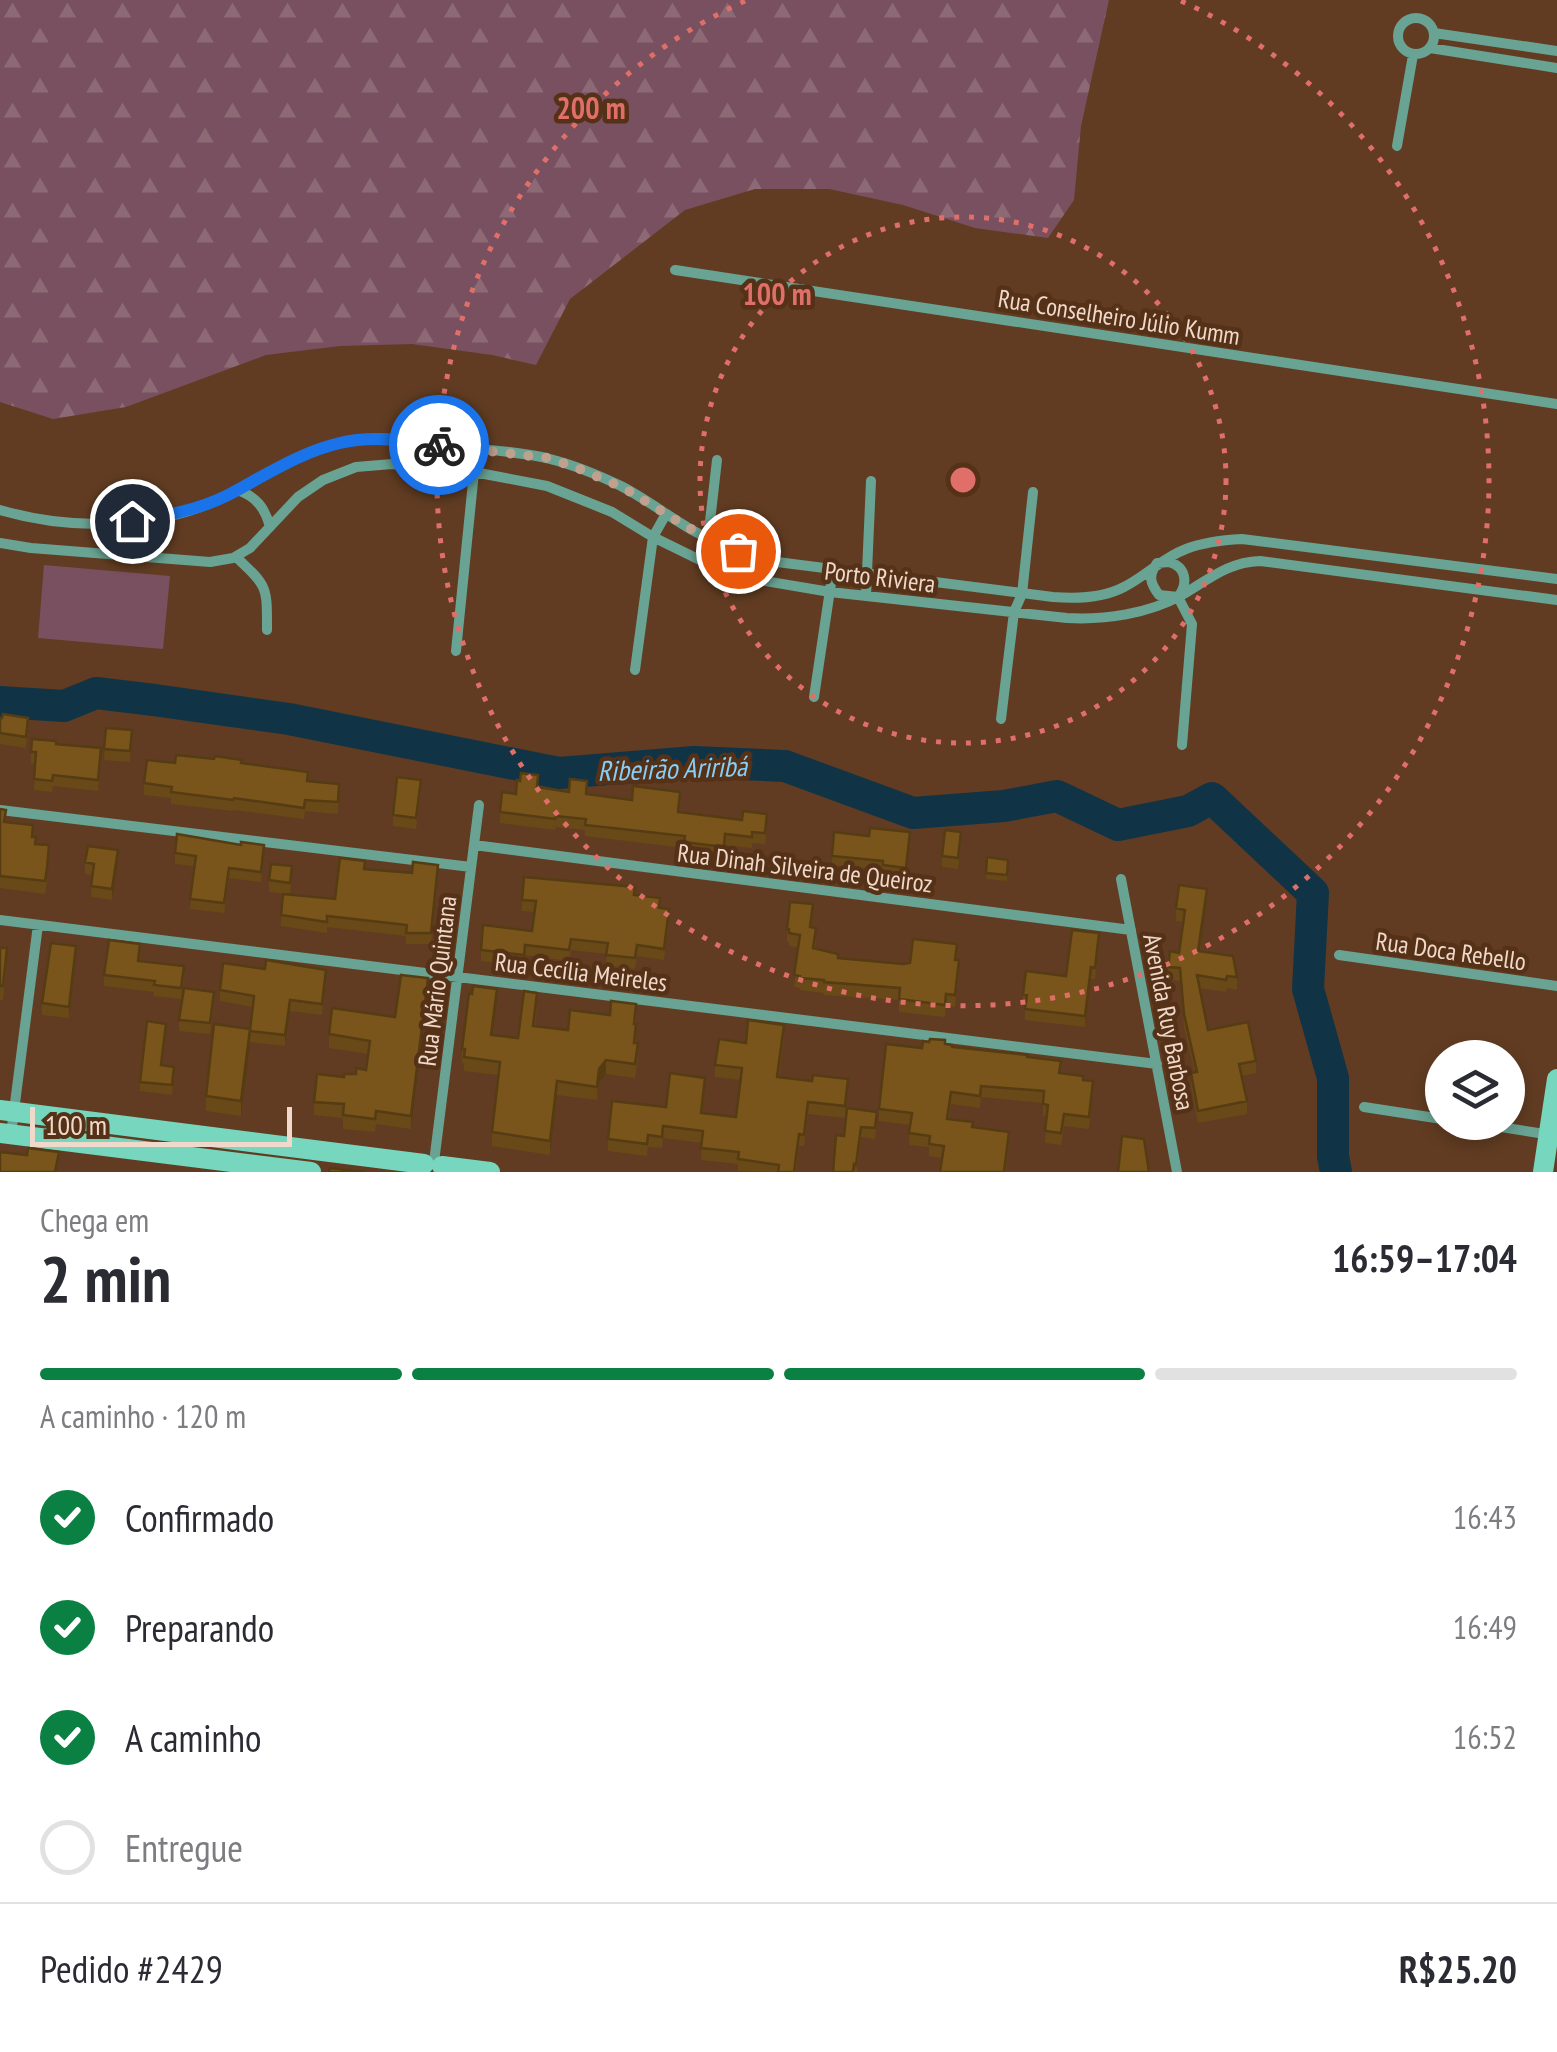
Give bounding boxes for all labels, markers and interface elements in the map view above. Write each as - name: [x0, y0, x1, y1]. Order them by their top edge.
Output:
- text: 200 m: [556, 88, 626, 127]
- text: 100 m: [742, 274, 812, 313]
- street label: Rua Conselheiro Júlio Kumm: [996, 282, 1242, 352]
- courier: [389, 395, 489, 495]
- icon: bike: [412, 418, 467, 473]
- centre of rings: [945, 462, 981, 498]
- pin: [90, 479, 175, 564]
- icon: home: [105, 494, 160, 549]
- pin: [696, 509, 781, 594]
- icon: bag: [711, 524, 766, 579]
- street label: Porto Riviera: [823, 554, 937, 600]
- water label: Ribeirão Ariribá: [597, 747, 749, 789]
- street label: Rua Dinah Silveira de Queiroz: [676, 836, 934, 900]
- street label: Rua Mário Quintana: [411, 894, 463, 1068]
- street label: Rua Doca Rebello: [1374, 925, 1528, 977]
- street label: Avenida Ruy Barbosa: [1136, 931, 1202, 1113]
- street label: Rua Cecília Meireles: [493, 946, 669, 998]
- map controls: [1425, 1040, 1525, 1140]
- button: layers: [1425, 1040, 1525, 1140]
- scale bar: [30, 1102, 292, 1146]
- text: 100 m: [45, 1106, 107, 1143]
- text: Chega em: [40, 1199, 149, 1241]
- text: 16:59–17:04: [1332, 1233, 1517, 1282]
- text: 2 min: [40, 1236, 171, 1320]
- text: A caminho · 120 m: [40, 1395, 246, 1437]
- icon: check: [40, 1490, 95, 1545]
- text: Confirmado: [125, 1493, 274, 1542]
- text: 16:43: [1453, 1496, 1517, 1538]
- icon: check: [40, 1600, 95, 1655]
- text: Preparando: [125, 1603, 274, 1652]
- text: 16:49: [1453, 1606, 1517, 1648]
- icon: check: [40, 1710, 95, 1765]
- text: A caminho: [125, 1713, 261, 1762]
- text: 16:52: [1453, 1716, 1517, 1758]
- text: Entregue: [125, 1823, 243, 1872]
- text: Pedido #2429: [40, 1944, 223, 1993]
- text: R$25.20: [1399, 1944, 1517, 1993]

